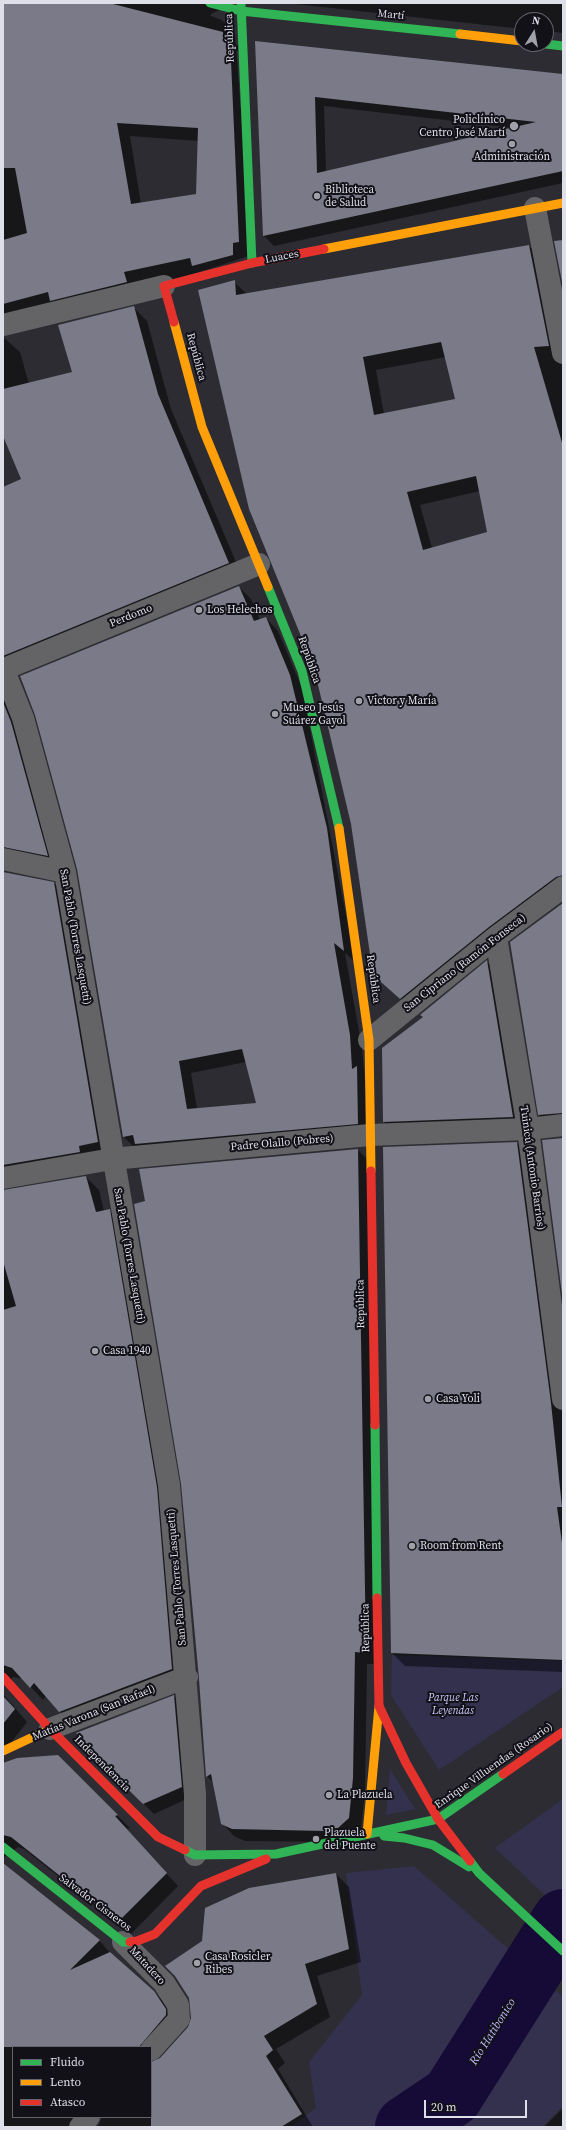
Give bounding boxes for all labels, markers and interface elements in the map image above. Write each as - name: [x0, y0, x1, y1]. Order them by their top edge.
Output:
- street label: Martí: [377, 7, 405, 23]
- north arrow: [514, 12, 554, 52]
- street label: República: [223, 13, 237, 63]
- text: N: [531, 13, 542, 29]
- place label: Policlínico Centro José Martí: [419, 113, 505, 139]
- marker: Policlínico Centro José Martí: [508, 120, 520, 132]
- marker: Administración: [507, 139, 517, 149]
- place label: Administración: [474, 150, 550, 164]
- place label: Biblioteca de Salud: [325, 183, 374, 209]
- marker: Biblioteca de Salud: [312, 191, 322, 201]
- street label: Luaces: [264, 247, 300, 267]
- street label: República: [183, 332, 209, 382]
- street label: Perdomo: [108, 602, 154, 630]
- place label: Los Helechos: [207, 603, 272, 617]
- marker: Los Helechos: [194, 605, 204, 615]
- street label: República: [295, 635, 323, 685]
- place label: Victor y María: [367, 694, 437, 708]
- marker: Victor y María: [354, 696, 364, 706]
- place label: Museo Jesús Suárez Gayol: [283, 701, 346, 727]
- marker: Museo Jesús Suárez Gayol: [270, 709, 280, 719]
- street label: San Pablo (Torres Lasquetti): [57, 868, 93, 1006]
- street label: San Cipriano (Ramón Fonseca): [401, 911, 529, 1015]
- street label: República: [363, 954, 383, 1004]
- street label: Tuinicú (Antonio Barrios): [517, 1105, 547, 1231]
- street label: Padre Olallo (Pobres): [230, 1132, 334, 1154]
- street label: San Pablo (Torres Lasquetti): [111, 1187, 147, 1325]
- street label: República: [354, 1279, 368, 1329]
- place label: Casa 1940: [103, 1344, 150, 1358]
- marker: Casa 1940: [90, 1346, 100, 1356]
- place label: Casa Yoli: [436, 1392, 480, 1406]
- marker: Casa Yoli: [423, 1394, 433, 1404]
- street label: San Pablo (Torres Lasquetti): [164, 1508, 190, 1646]
- place label: Room from Rent: [420, 1539, 501, 1553]
- marker: Room from Rent: [407, 1541, 417, 1551]
- street label: República: [359, 1603, 373, 1653]
- street label: Matías Varona (San Rafael): [31, 1682, 157, 1744]
- park label: Parque Las Leyendas: [428, 1691, 478, 1717]
- street label: Enrique Villuendas (Rosario): [432, 1720, 556, 1812]
- street label: Independencia: [71, 1733, 133, 1795]
- place label: La Plazuela: [337, 1788, 393, 1802]
- marker: La Plazuela: [324, 1790, 334, 1800]
- place label: Plazuela del Puente: [324, 1826, 376, 1852]
- marker: Plazuela del Puente: [311, 1834, 321, 1844]
- street label: Salvador Cisneros: [56, 1871, 134, 1935]
- street label: Matadero: [126, 1944, 168, 1988]
- place label: Casa Rosicler Ribes: [205, 1950, 270, 1976]
- marker: Casa Rosicler Ribes: [192, 1958, 202, 1968]
- water label: Río Hatibonico: [467, 1996, 519, 2068]
- legend: [12, 2046, 152, 2118]
- text: Fluido: [50, 2054, 84, 2070]
- text: Lento: [50, 2074, 81, 2090]
- scale bar: [426, 2092, 529, 2118]
- text: Atasco: [50, 2094, 85, 2110]
- text: 20 m: [431, 2099, 457, 2115]

